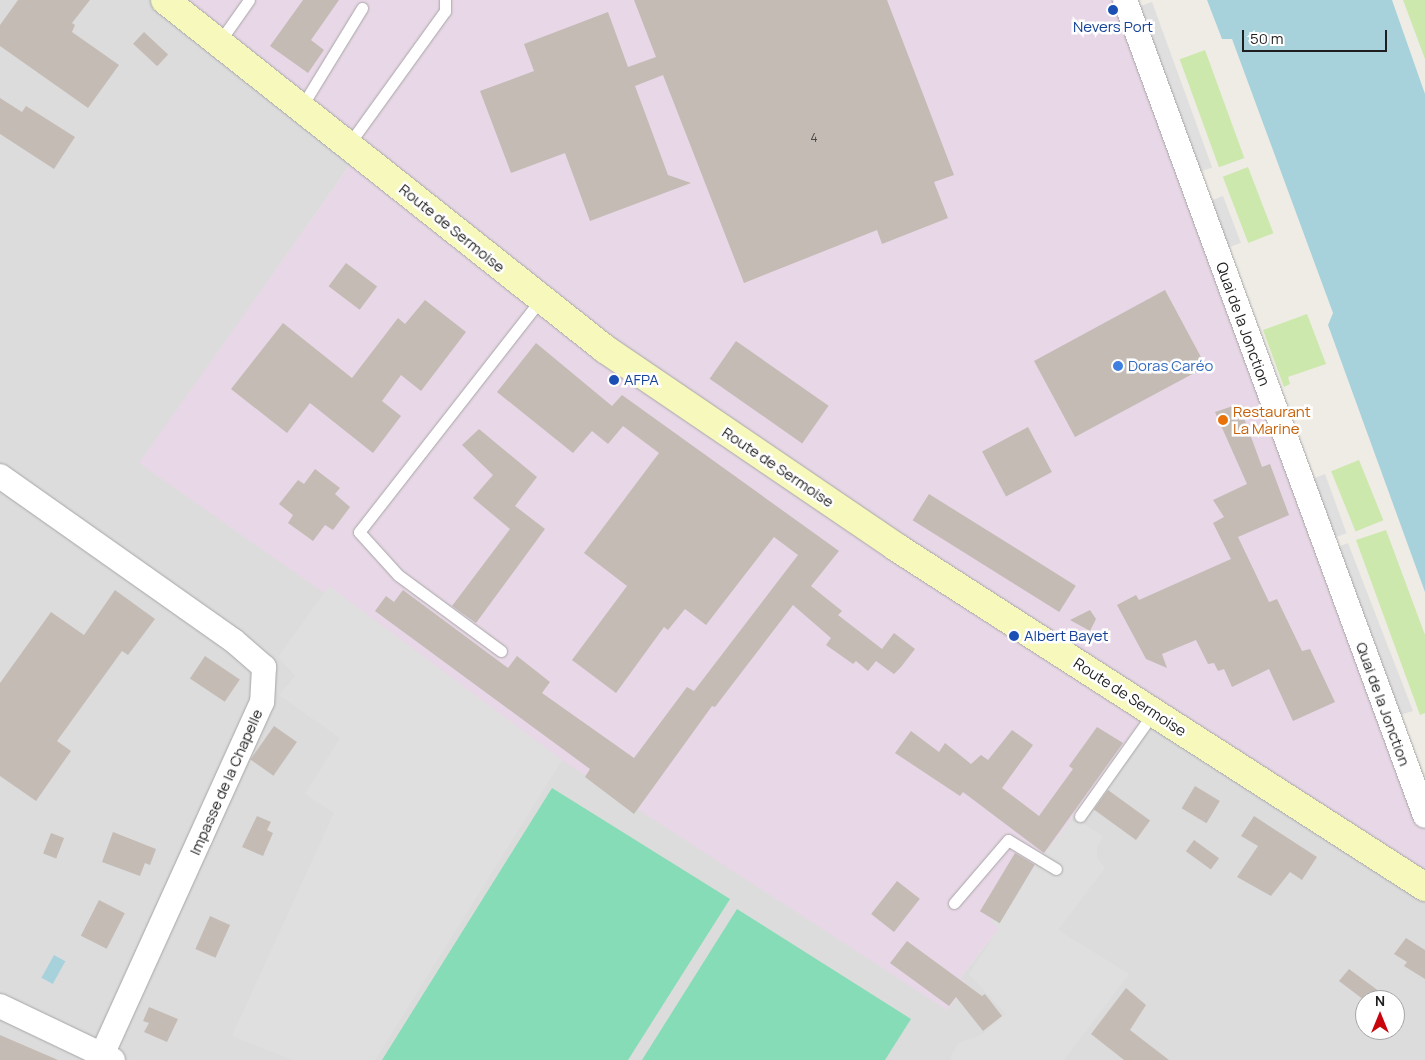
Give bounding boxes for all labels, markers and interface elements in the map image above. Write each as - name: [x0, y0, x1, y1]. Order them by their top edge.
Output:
- marker: Nevers Port: [1107, 4, 1119, 16]
- place label: Nevers Port: [1073, 18, 1153, 36]
- scale bar: [1245, 20, 1390, 52]
- text: 50 m: [1250, 28, 1284, 49]
- house number: 4: [810, 131, 818, 145]
- street label: Route de Sermoise: [396, 180, 508, 276]
- street label: Quai de la Jonction: [1212, 260, 1274, 388]
- place label: Doras Caréo: [1128, 357, 1213, 375]
- marker: Doras Caréo: [1112, 360, 1124, 372]
- place label: AFPA: [624, 371, 659, 389]
- marker: AFPA: [608, 374, 620, 386]
- place label: Restaurant La Marine: [1233, 402, 1311, 437]
- marker: Restaurant La Marine: [1217, 414, 1229, 426]
- street label: Route de Sermoise: [719, 423, 837, 511]
- place label: Albert Bayet: [1024, 627, 1109, 645]
- marker: Albert Bayet: [1008, 630, 1020, 642]
- street label: Quai de la Jonction: [1352, 640, 1414, 768]
- street label: Route de Sermoise: [1070, 654, 1190, 740]
- street label: Impasse de la Chapelle: [186, 706, 266, 858]
- north arrow: [1355, 990, 1405, 1040]
- text: N: [1375, 991, 1385, 1010]

